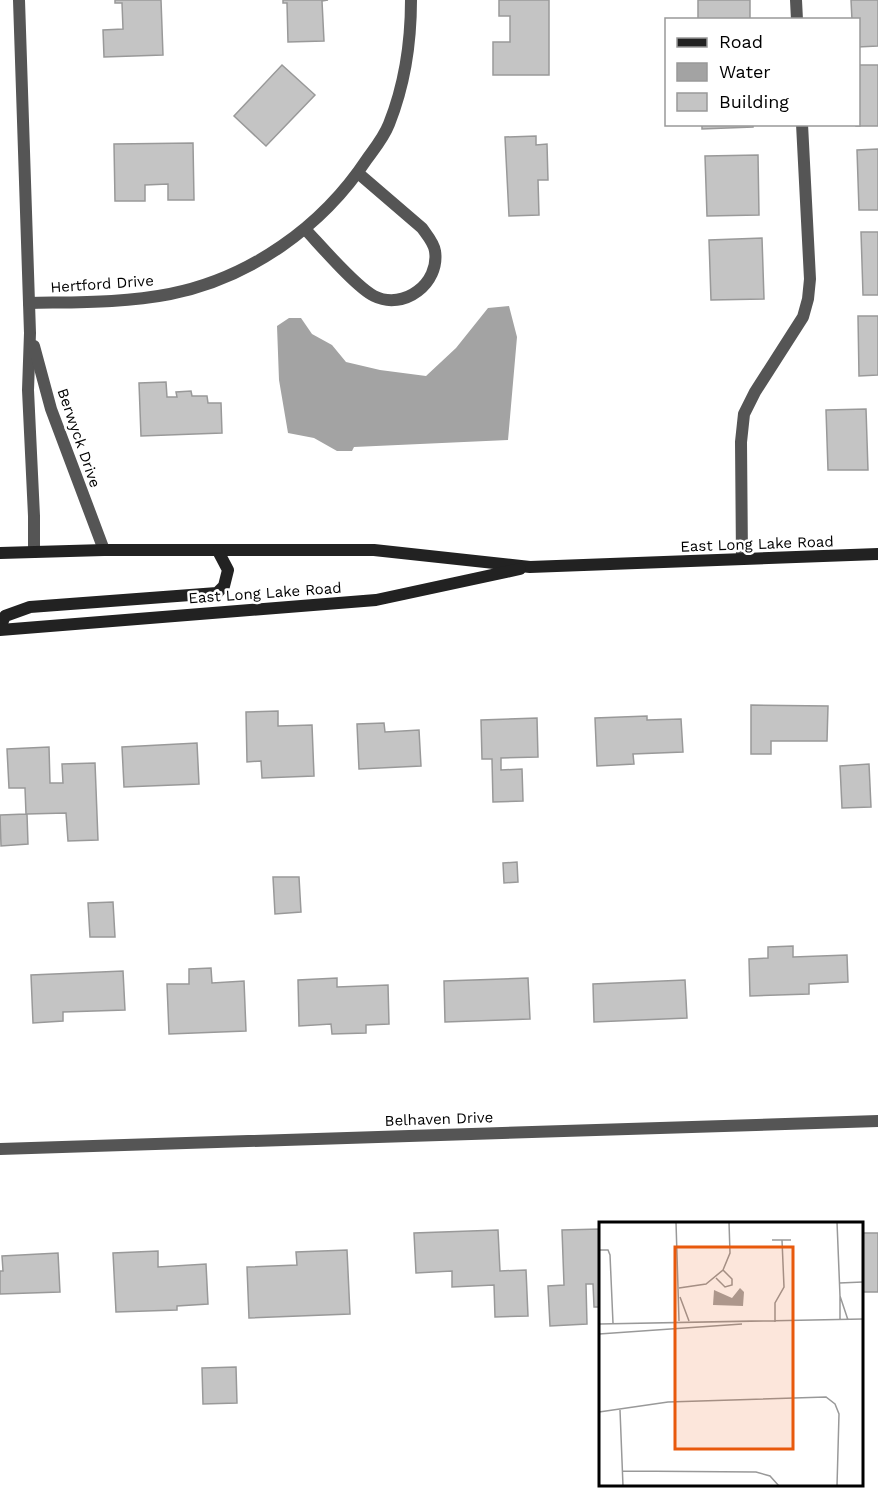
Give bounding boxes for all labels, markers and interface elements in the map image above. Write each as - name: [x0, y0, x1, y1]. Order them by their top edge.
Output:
- legend: [665, 18, 860, 126]
- text: Road: [719, 31, 763, 52]
- text: Water: [719, 61, 771, 82]
- text: Building: [719, 91, 789, 112]
- street label: Hertford Drive: [50, 271, 154, 297]
- street label: Berwyck Drive: [54, 386, 104, 490]
- street label: East Long Lake Road: [680, 532, 834, 556]
- street label: East Long Lake Road: [188, 579, 342, 607]
- street label: Belhaven Drive: [384, 1108, 494, 1130]
- inset map: [599, 1222, 863, 1486]

